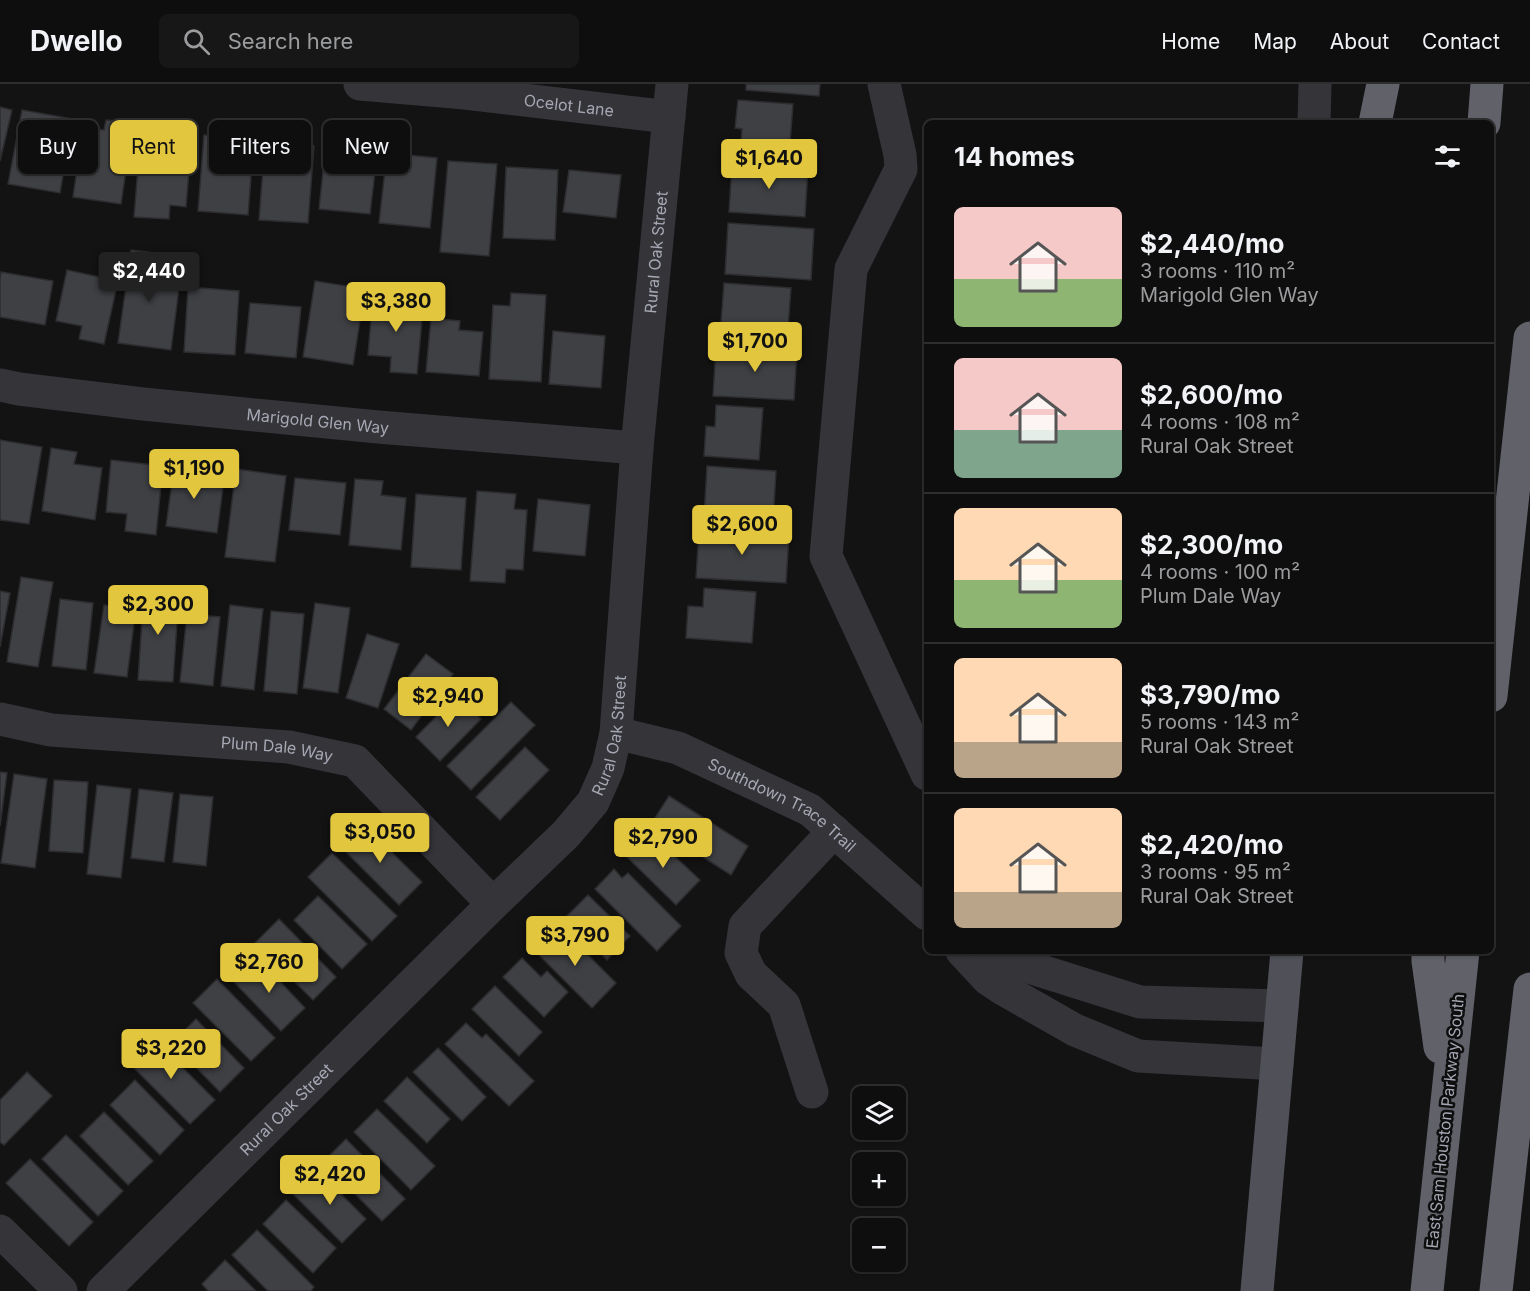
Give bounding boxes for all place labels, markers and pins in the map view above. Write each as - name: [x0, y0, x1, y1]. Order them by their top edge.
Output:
- pin: $1,640: [720, 139, 818, 190]
- pin: $2,440: [100, 252, 198, 303]
- pin: $3,380: [347, 282, 445, 333]
- pin: $1,700: [706, 322, 804, 373]
- pin: $1,190: [145, 449, 243, 500]
- pin: $2,600: [693, 505, 791, 556]
- pin: $2,300: [109, 585, 207, 636]
- pin: $2,940: [399, 677, 497, 728]
- pin: $3,050: [331, 813, 429, 864]
- pin: $2,790: [614, 818, 712, 869]
- pin: $3,790: [526, 916, 624, 967]
- pin: $2,760: [220, 943, 318, 994]
- pin: $3,220: [122, 1029, 220, 1080]
- pin: $2,420: [281, 1155, 379, 1206]

